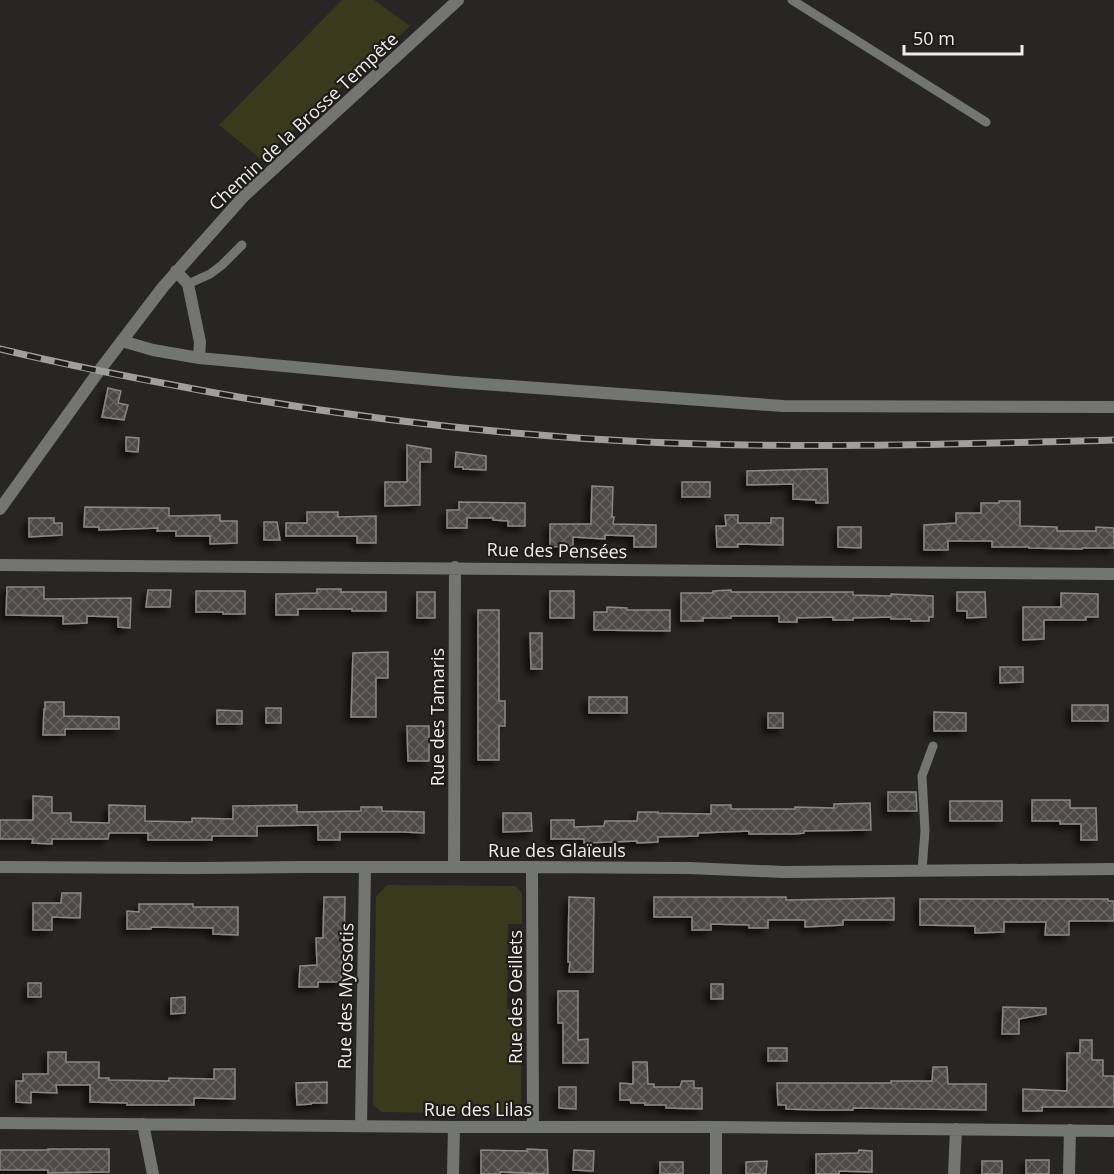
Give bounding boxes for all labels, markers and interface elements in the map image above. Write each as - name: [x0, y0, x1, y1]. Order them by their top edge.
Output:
- scale bar: [904, 18, 1022, 56]
- text: 50 m: [913, 26, 955, 50]
- street label: Chemin de la Brosse Tempête: [203, 27, 403, 215]
- street label: Rue des Pensées: [486, 537, 628, 563]
- street label: Rue des Tamaris: [425, 648, 449, 786]
- street label: Rue des Glaïeuls: [488, 838, 626, 862]
- street label: Rue des Myosotis: [332, 923, 358, 1069]
- street label: Rue des Oeillets: [503, 930, 527, 1064]
- street label: Rue des Lilas: [424, 1097, 532, 1121]

